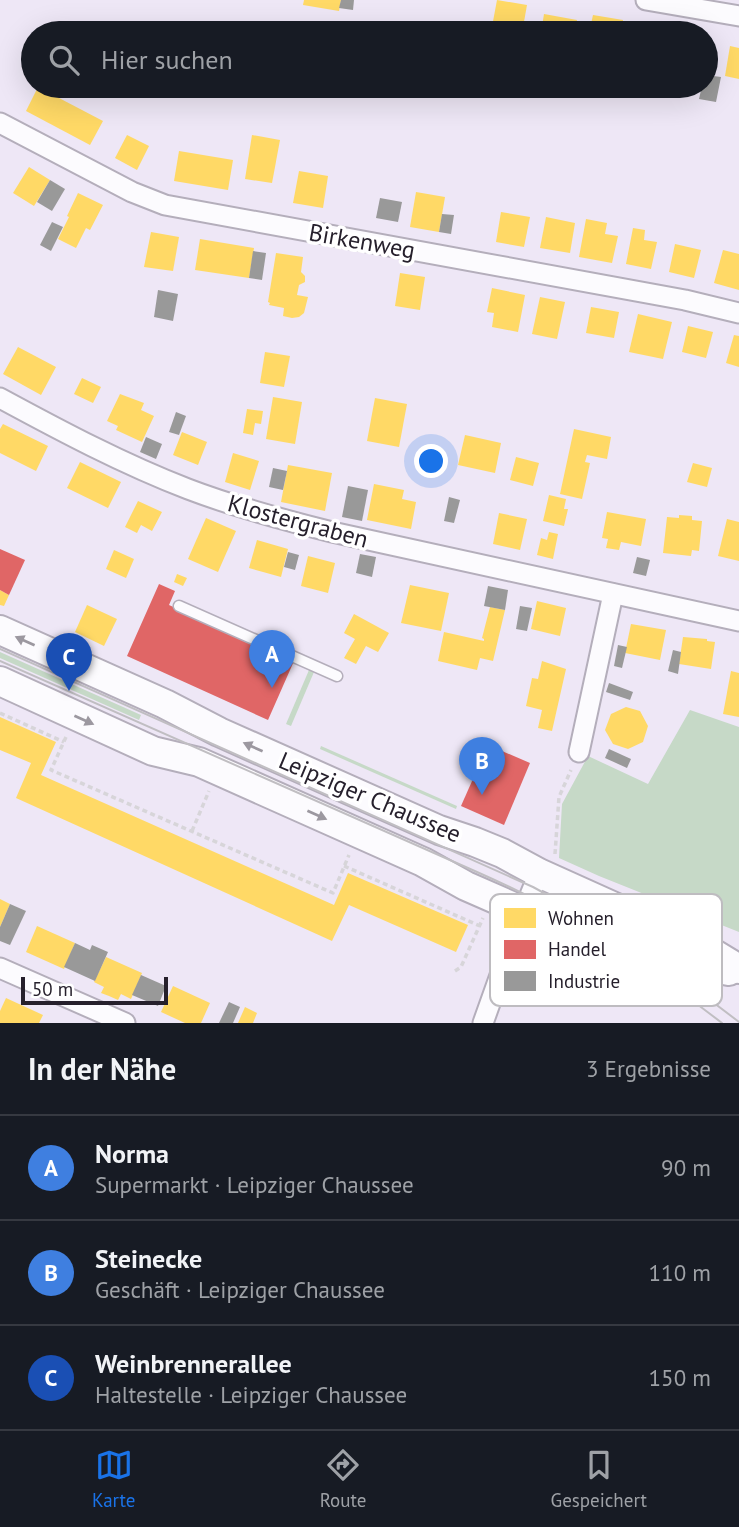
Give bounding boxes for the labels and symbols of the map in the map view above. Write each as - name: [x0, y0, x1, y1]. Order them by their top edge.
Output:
- street label: Birkenweg: [306, 216, 418, 266]
- your location: [414, 444, 448, 478]
- street label: Klostergraben: [224, 487, 372, 555]
- pin: A: [249, 630, 295, 688]
- pin: C: [46, 633, 92, 691]
- one-way arrow: [14, 635, 35, 646]
- one-way arrow: [74, 715, 95, 726]
- pin: B: [459, 737, 505, 795]
- one-way arrow: [242, 741, 263, 752]
- street label: Leipziger Chaussee: [274, 745, 466, 849]
- one-way arrow: [307, 809, 327, 821]
- legend: [490, 894, 722, 1006]
- text: Wohnen: [548, 906, 614, 930]
- text: Handel: [548, 937, 606, 961]
- text: Industrie: [548, 969, 620, 993]
- scale bar: [21, 974, 168, 1006]

